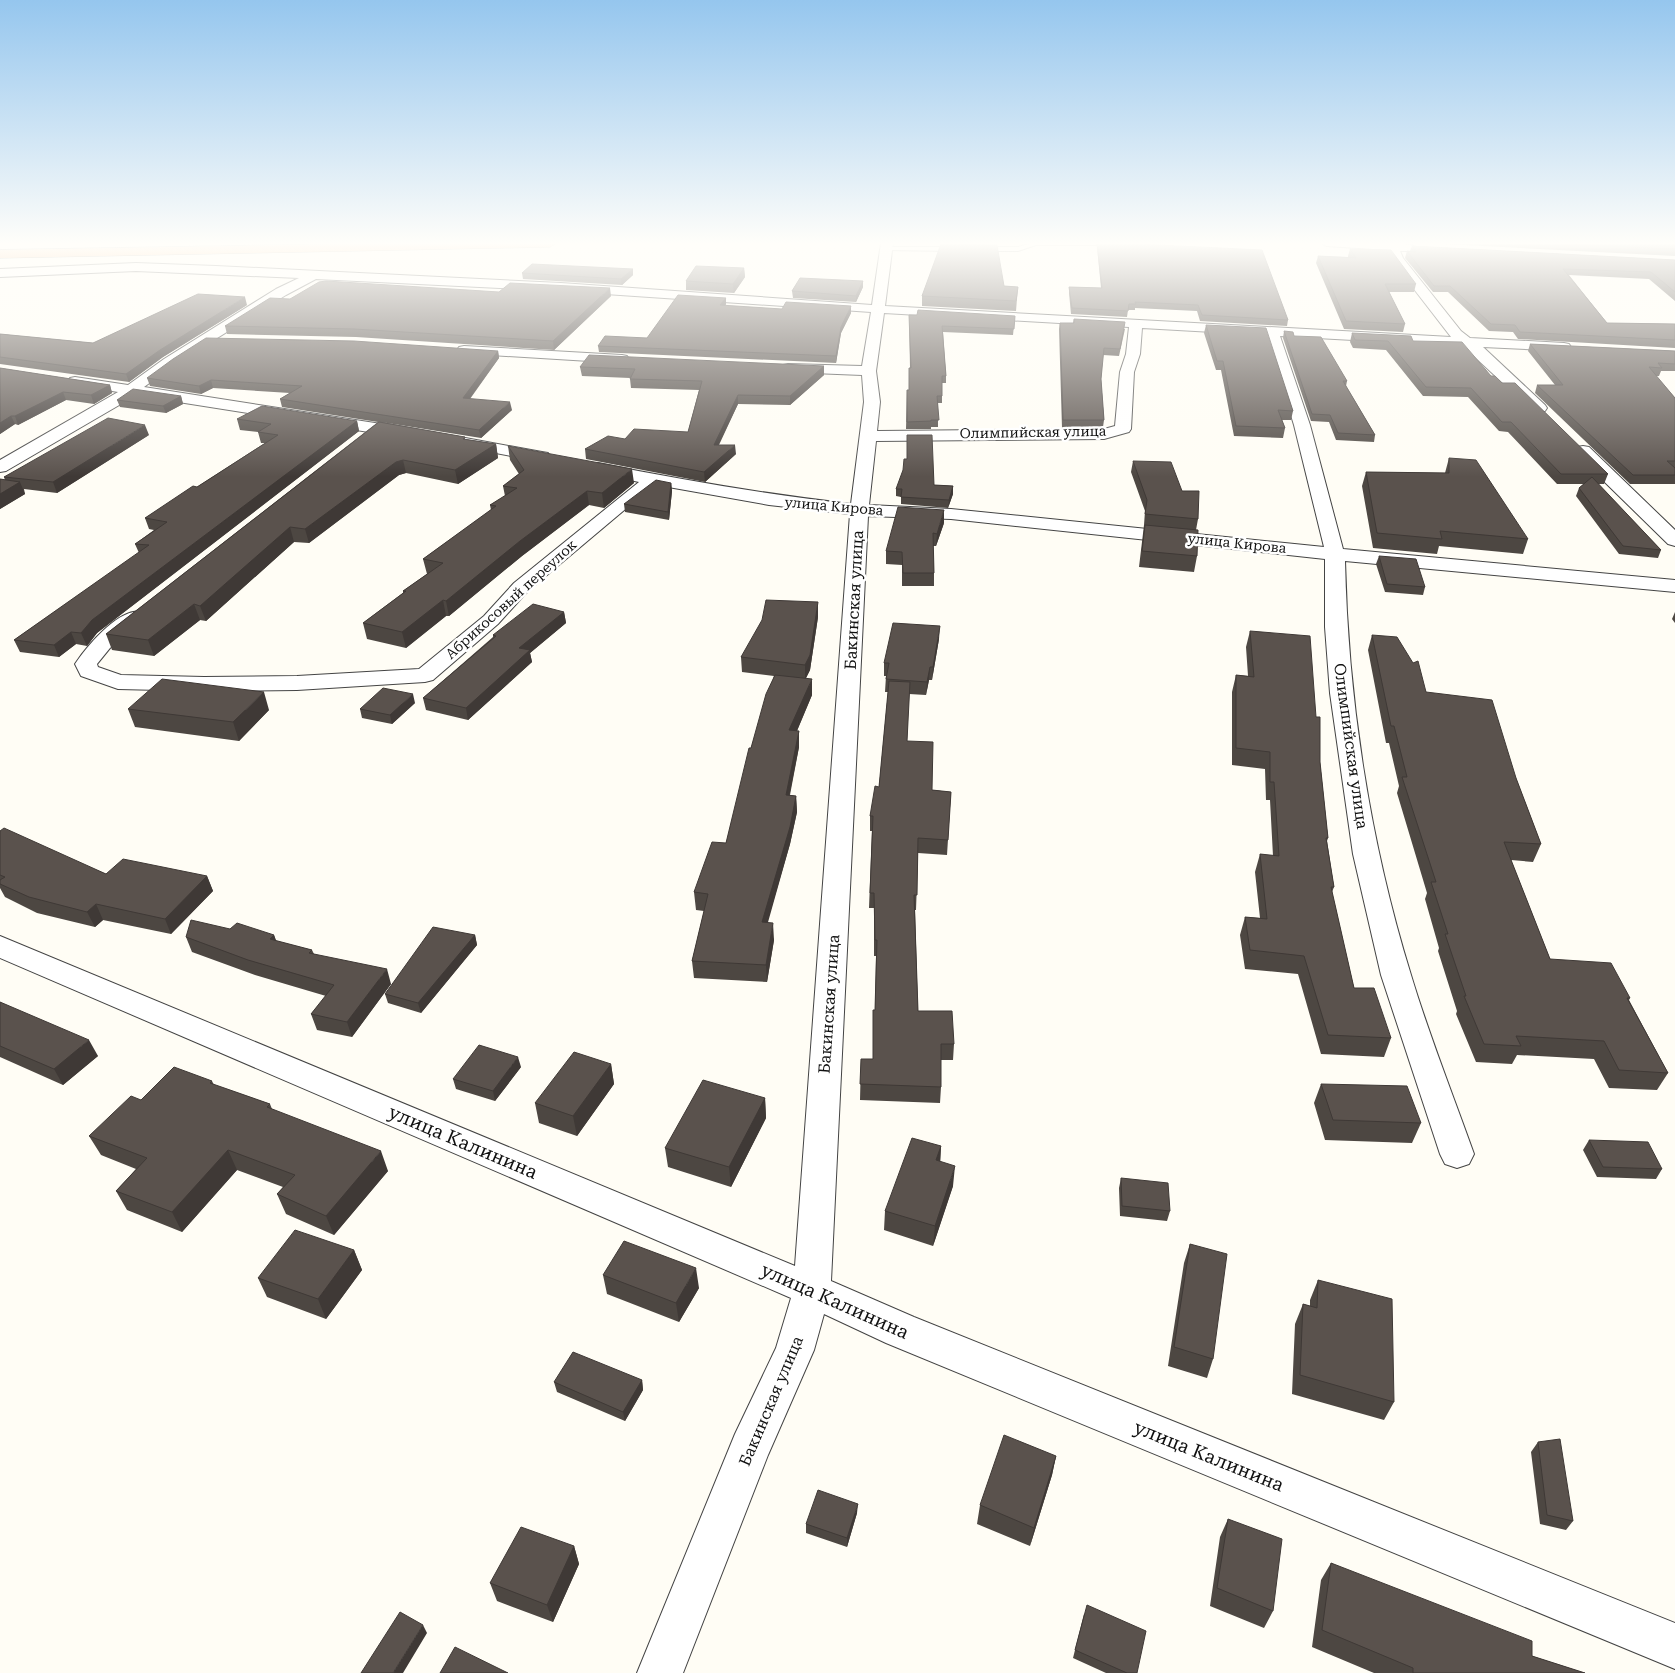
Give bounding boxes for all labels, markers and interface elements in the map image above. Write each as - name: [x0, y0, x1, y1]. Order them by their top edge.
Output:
- street label: Олимпийская улица: [960, 423, 1107, 441]
- street label: улица Кирова: [784, 494, 884, 518]
- street label: Бакинская улица: [841, 530, 867, 670]
- street label: улица Кирова: [1187, 530, 1287, 556]
- street label: Абрикосовый переулок: [442, 536, 580, 662]
- street label: Олимпийская улица: [1330, 662, 1372, 831]
- street label: Бакинская улица: [815, 933, 843, 1074]
- street label: улица Калинина: [385, 1100, 542, 1184]
- street label: улица Калинина: [757, 1258, 913, 1344]
- street label: Бакинская улица: [735, 1333, 807, 1469]
- street label: улица Калинина: [1131, 1415, 1288, 1497]

